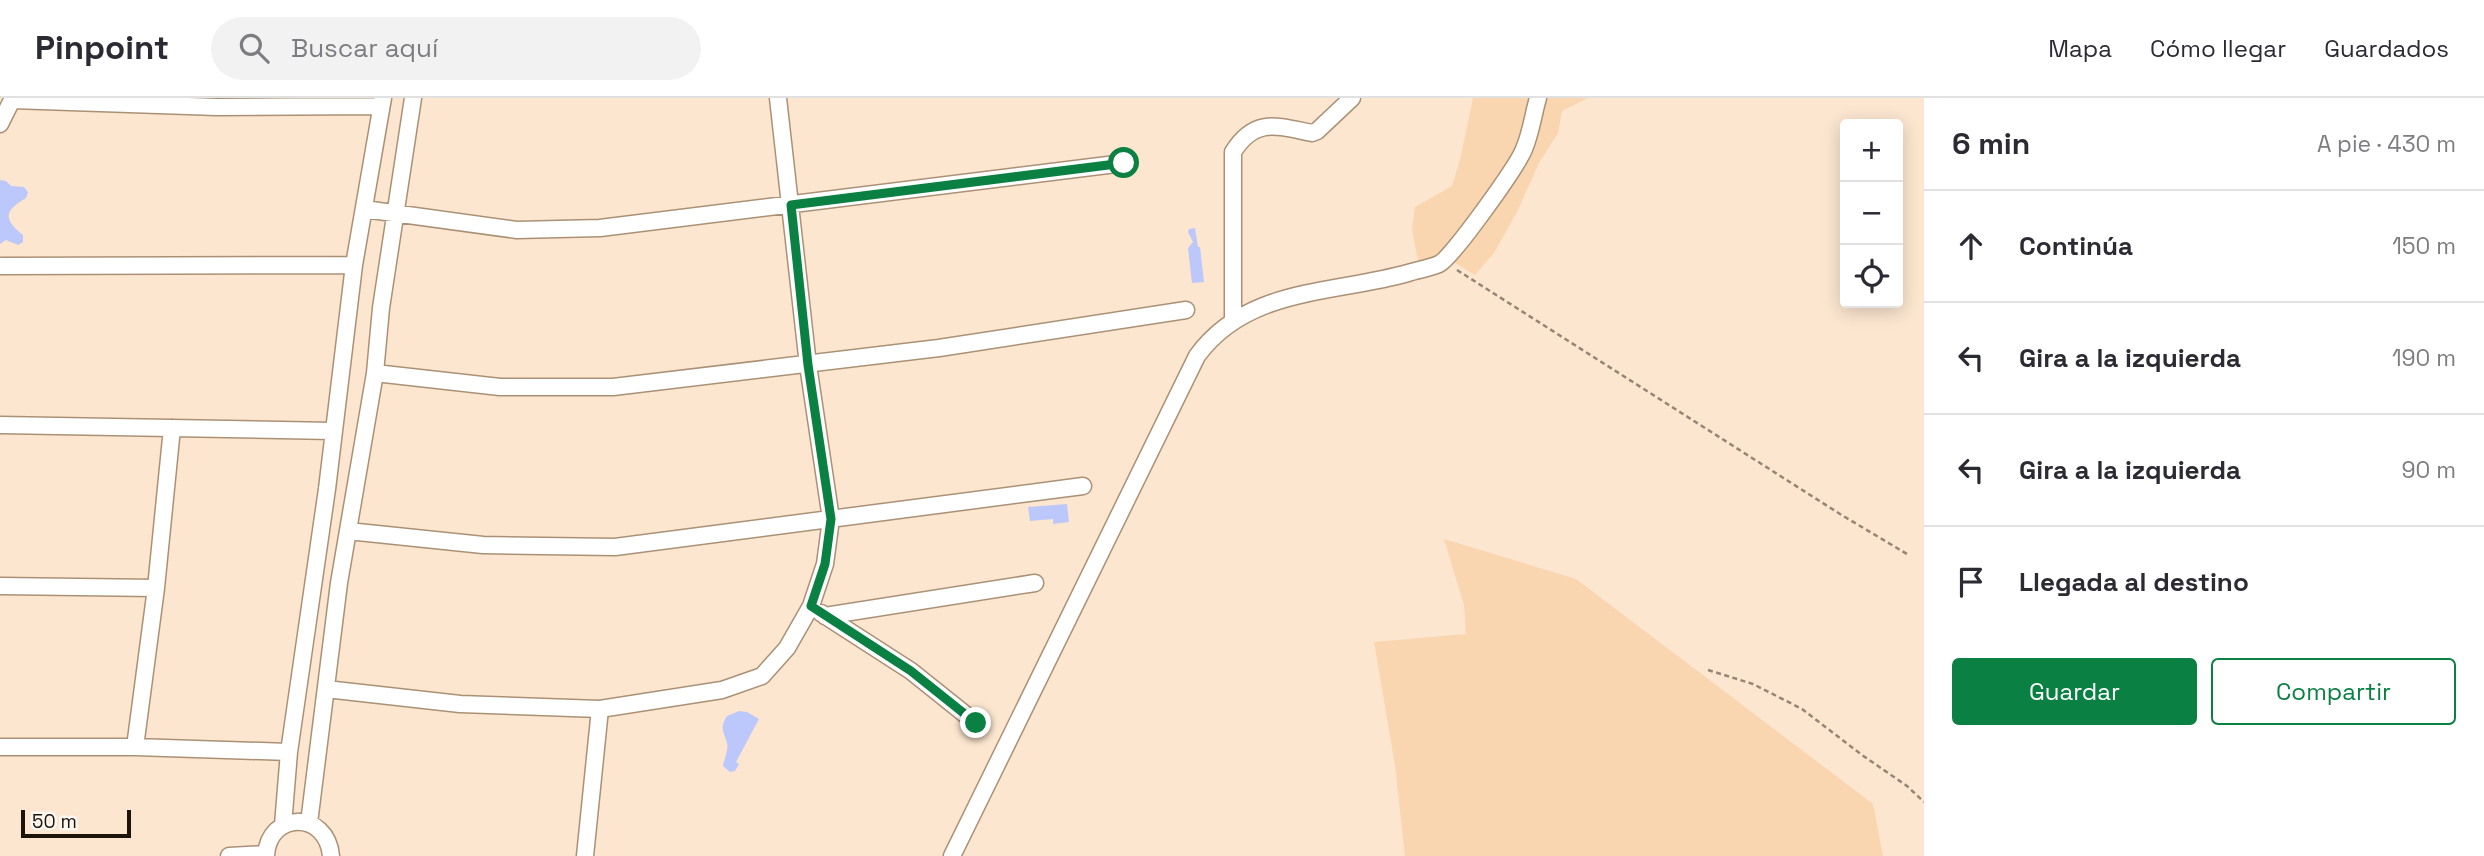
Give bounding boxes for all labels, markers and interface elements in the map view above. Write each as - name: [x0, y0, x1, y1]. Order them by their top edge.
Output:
- search box: [211, 17, 701, 80]
- text: Pinpoint: [35, 27, 169, 69]
- icon: search: [235, 29, 273, 67]
- text: Buscar aquí: [291, 31, 438, 65]
- text: Mapa: [2048, 33, 2112, 64]
- text: Cómo llegar: [2150, 33, 2286, 64]
- text: Guardados: [2324, 33, 2449, 64]
- map controls: [1840, 119, 1903, 308]
- button: +: [1840, 119, 1903, 182]
- text: 6 min: [1952, 124, 2030, 163]
- text: A pie · 430 m: [2317, 129, 2456, 159]
- route start: [1108, 147, 1139, 178]
- button: −: [1840, 182, 1903, 245]
- icon: ahead: [1952, 227, 1990, 265]
- text: Continúa: [2019, 229, 2133, 263]
- text: 150 m: [2392, 231, 2456, 261]
- button: locate: [1840, 245, 1903, 308]
- icon: left: [1952, 339, 1990, 377]
- text: Gira a la izquierda: [2019, 341, 2241, 375]
- text: 190 m: [2392, 343, 2456, 373]
- icon: left: [1952, 451, 1990, 489]
- text: Gira a la izquierda: [2019, 453, 2241, 487]
- text: 90 m: [2401, 455, 2456, 485]
- icon: arrive: [1952, 563, 1990, 601]
- text: Llegada al destino: [2019, 565, 2249, 599]
- button: Guardar: [1952, 658, 2197, 725]
- button: Compartir: [2211, 658, 2456, 725]
- route end: [960, 707, 991, 738]
- scale bar: [21, 807, 131, 839]
- text: 50 m: [32, 809, 77, 834]

